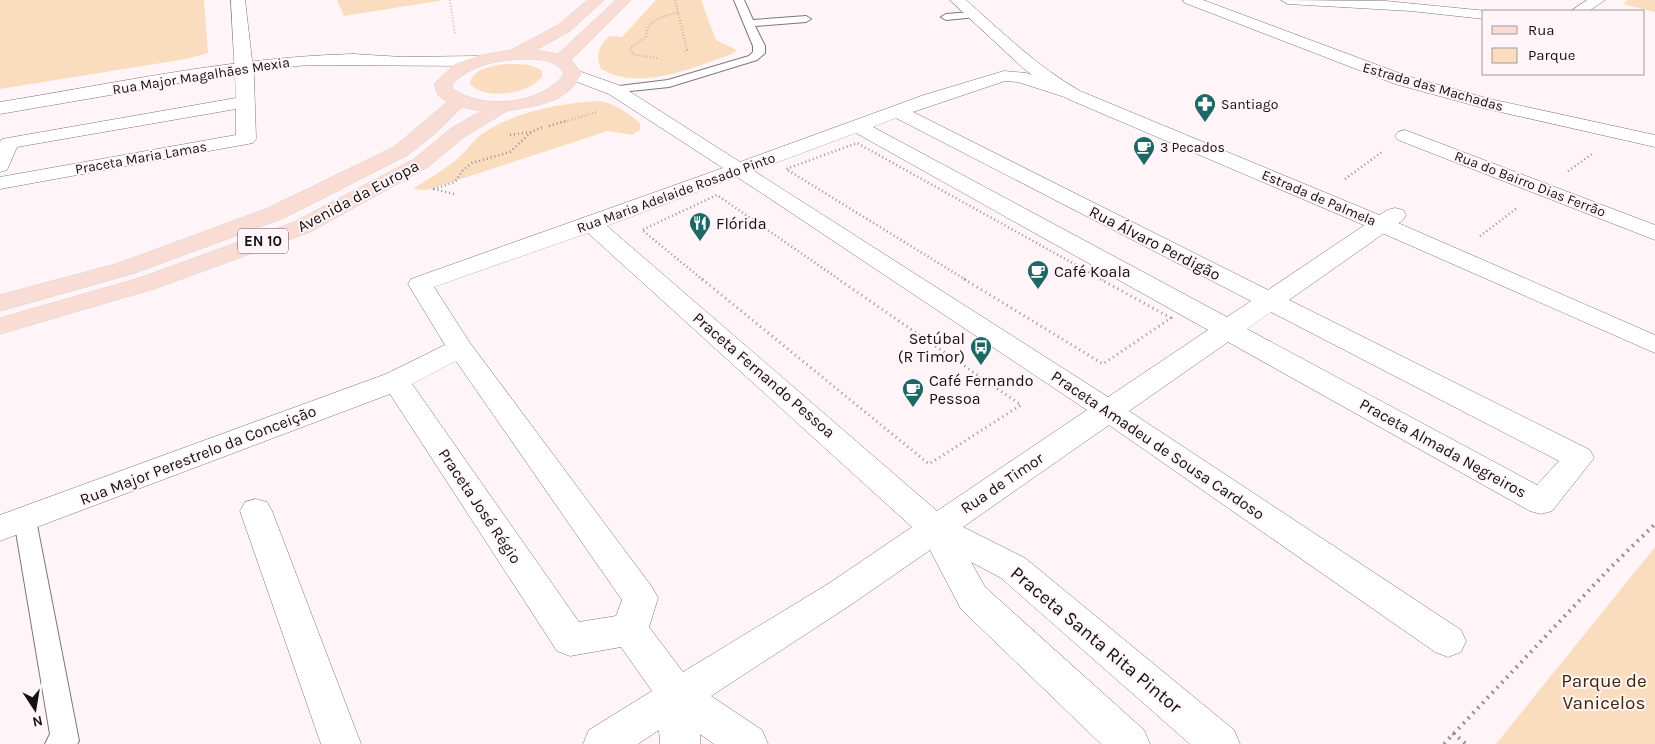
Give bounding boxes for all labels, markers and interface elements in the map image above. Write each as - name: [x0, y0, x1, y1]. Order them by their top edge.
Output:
- legend: [1482, 10, 1645, 75]
- text: Rua: [1528, 21, 1555, 39]
- text: Parque: [1528, 46, 1576, 64]
- street label: Rua Major Magalhães Mexia: [111, 54, 291, 98]
- street label: Estrada das Machadas: [1361, 59, 1505, 115]
- pharmacy icon: Santiago: [1193, 92, 1217, 123]
- place label: Santiago: [1221, 96, 1278, 113]
- cafe icon: 3 Pecados: [1132, 135, 1156, 166]
- street label: Praceta Maria Lamas: [74, 138, 208, 178]
- place label: 3 Pecados: [1160, 139, 1225, 156]
- street label: Rua do Bairro Dias Ferrão: [1452, 147, 1608, 221]
- street label: Rua Maria Adelaide Rosado Pinto: [574, 149, 778, 237]
- street label: Avenida da Europa: [294, 156, 422, 236]
- street label: Estrada de Palmela: [1259, 166, 1379, 230]
- street label: Rua Álvaro Perdigão: [1086, 202, 1224, 284]
- restaurant icon: Flórida: [688, 211, 712, 242]
- place label: Flórida: [716, 214, 766, 233]
- road number: EN 10: [238, 228, 288, 254]
- cafe icon: Café Koala: [1026, 259, 1050, 290]
- place label: Café Koala: [1054, 262, 1131, 281]
- street label: Praceta Fernando Pessoa: [689, 308, 839, 442]
- place label: Setúbal (R Timor): [898, 329, 965, 366]
- bus stop icon: Setúbal (R Timor): [969, 335, 993, 366]
- street label: Praceta Amadeu de Sousa Cardoso: [1048, 366, 1268, 524]
- place label: Café Fernando Pessoa: [929, 371, 1033, 408]
- cafe icon: Café Fernando Pessoa: [901, 377, 925, 408]
- street label: Praceta Almada Negreiros: [1356, 394, 1530, 502]
- street label: Rua Major Perestrelo da Conceição: [77, 401, 319, 509]
- street label: Praceta José Régio: [434, 445, 526, 567]
- street label: Rua de Timor: [957, 448, 1047, 518]
- street label: Praceta Santa Rita Pintor: [1006, 562, 1186, 718]
- park label: Parque de Vanicelos: [1561, 670, 1647, 714]
- north arrow: [10, 684, 60, 734]
- text: N: [31, 712, 44, 731]

